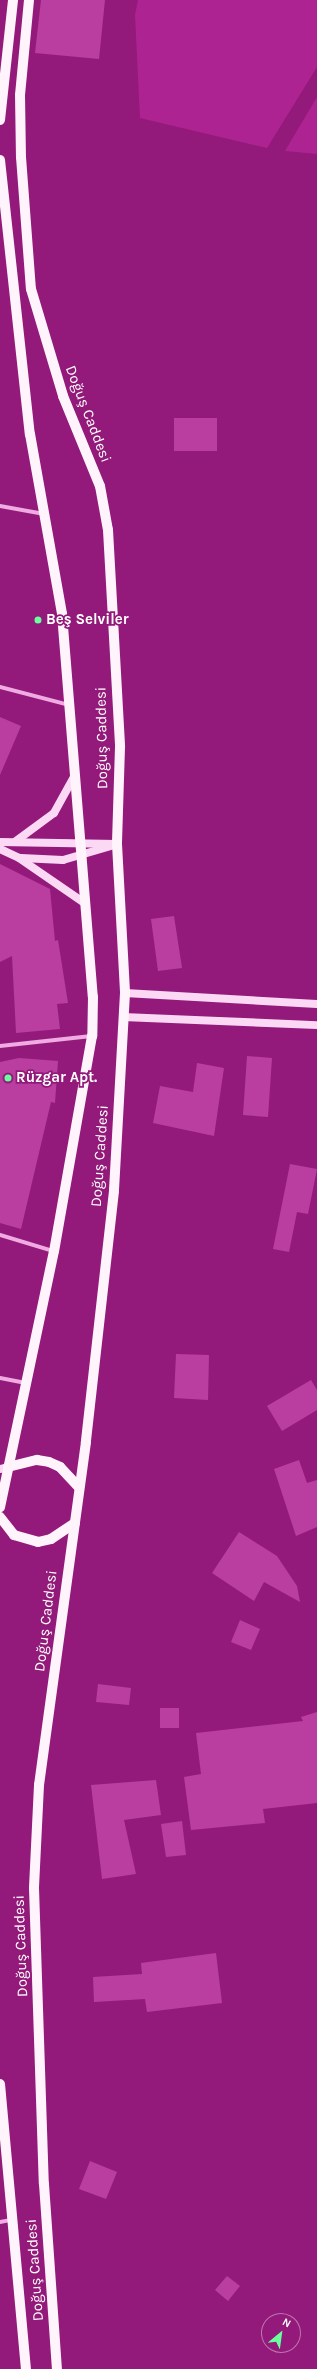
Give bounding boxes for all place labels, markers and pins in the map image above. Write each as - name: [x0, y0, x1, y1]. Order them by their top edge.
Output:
- place label: Beş Selviler: [46, 611, 129, 629]
- marker: Beş Selviler: [33, 615, 43, 625]
- place label: Rüzgar Apt.: [16, 1069, 97, 1087]
- marker: Rüzgar Apt.: [3, 1073, 13, 1083]

